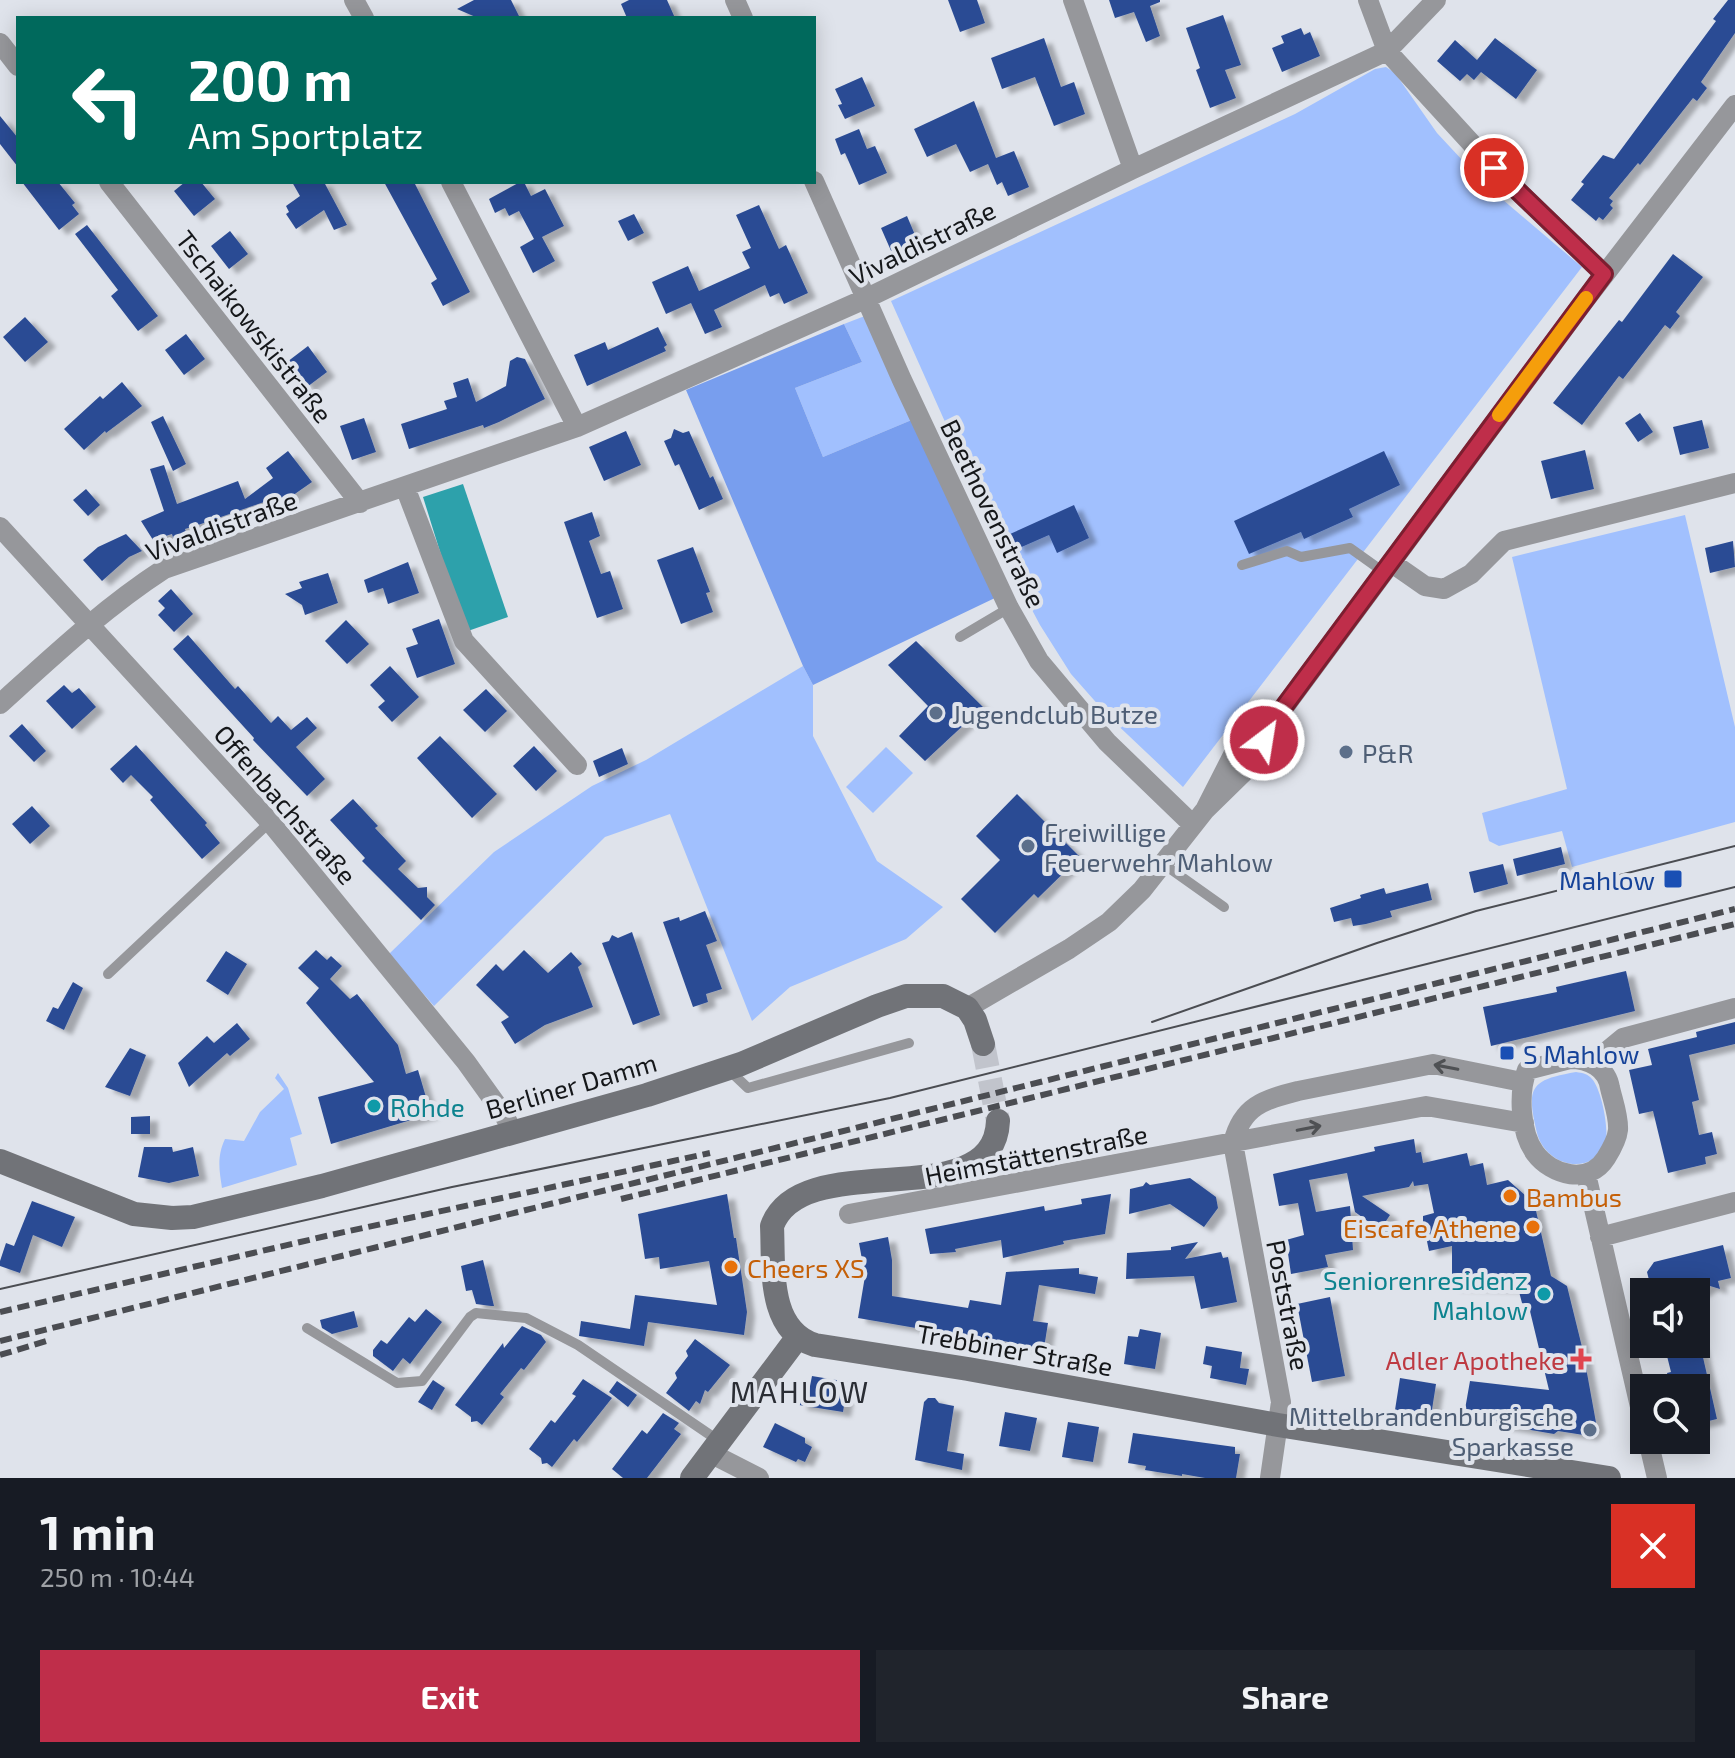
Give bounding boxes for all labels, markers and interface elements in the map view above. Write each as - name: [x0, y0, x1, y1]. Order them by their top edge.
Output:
- text: 200 m: [188, 45, 353, 112]
- icon: left: [56, 48, 160, 152]
- text: Am Sportplatz: [188, 113, 423, 156]
- pin: [1460, 134, 1528, 202]
- icon: arrive: [1472, 146, 1516, 190]
- street label: Vivaldistraße: [844, 193, 1000, 291]
- street label: Tschaikowskistraße: [170, 224, 340, 428]
- street label: Beethovenstraße: [935, 414, 1053, 612]
- street label: Vivaldistraße: [141, 483, 301, 567]
- place label: Jugendclub Butze: [952, 698, 1158, 729]
- position arrow: [1222, 698, 1306, 782]
- marker: Jugendclub Butze: [927, 704, 945, 722]
- street label: Offenbachstraße: [208, 718, 364, 890]
- place label: P&R: [1362, 737, 1413, 768]
- marker: P&R: [1337, 743, 1355, 761]
- place label: Freiwillige Feuerwehr Mahlow: [1044, 816, 1273, 877]
- marker: Freiwillige Feuerwehr Mahlow: [1019, 837, 1037, 855]
- place label: Mahlow: [1559, 864, 1655, 895]
- marker: Mahlow: [1662, 868, 1684, 890]
- place label: S Mahlow: [1523, 1038, 1639, 1069]
- marker: S Mahlow: [1498, 1044, 1516, 1062]
- street label: Berliner Damm: [482, 1046, 660, 1124]
- one-way arrow: [1434, 1058, 1459, 1073]
- place label: Rohde: [390, 1091, 465, 1122]
- marker: Rohde: [365, 1097, 383, 1115]
- street label: Heimstättenstraße: [922, 1117, 1150, 1191]
- one-way arrow: [1296, 1119, 1321, 1134]
- place label: Bambus: [1526, 1181, 1622, 1212]
- marker: Bambus: [1501, 1187, 1519, 1205]
- place label: Eiscafe Athene: [1343, 1212, 1517, 1243]
- marker: Eiscafe Athene: [1524, 1218, 1542, 1236]
- street label: Poststraße: [1261, 1237, 1317, 1373]
- place label: Cheers XS: [747, 1252, 865, 1283]
- marker: Cheers XS: [722, 1258, 740, 1276]
- place label: Seniorenresidenz Mahlow: [1323, 1264, 1528, 1325]
- map controls: [1630, 1278, 1710, 1454]
- button: sound: [1630, 1278, 1710, 1358]
- marker: Seniorenresidenz Mahlow: [1535, 1285, 1553, 1303]
- street label: Trebbiner Straße: [915, 1317, 1115, 1381]
- place label: Adler Apotheke: [1385, 1344, 1565, 1375]
- marker: Adler Apotheke: [1572, 1350, 1590, 1368]
- district label: MAHLOW: [730, 1373, 870, 1409]
- button: search: [1630, 1374, 1710, 1454]
- place label: Mittelbrandenburgische Sparkasse: [1289, 1400, 1574, 1461]
- marker: Mittelbrandenburgische Sparkasse: [1581, 1421, 1599, 1439]
- text: 1 min: [40, 1502, 156, 1560]
- button: close: [1611, 1504, 1695, 1588]
- text: 250 m · 10:44: [40, 1561, 195, 1592]
- button: Exit: [40, 1650, 860, 1742]
- button: Share: [876, 1650, 1695, 1742]

